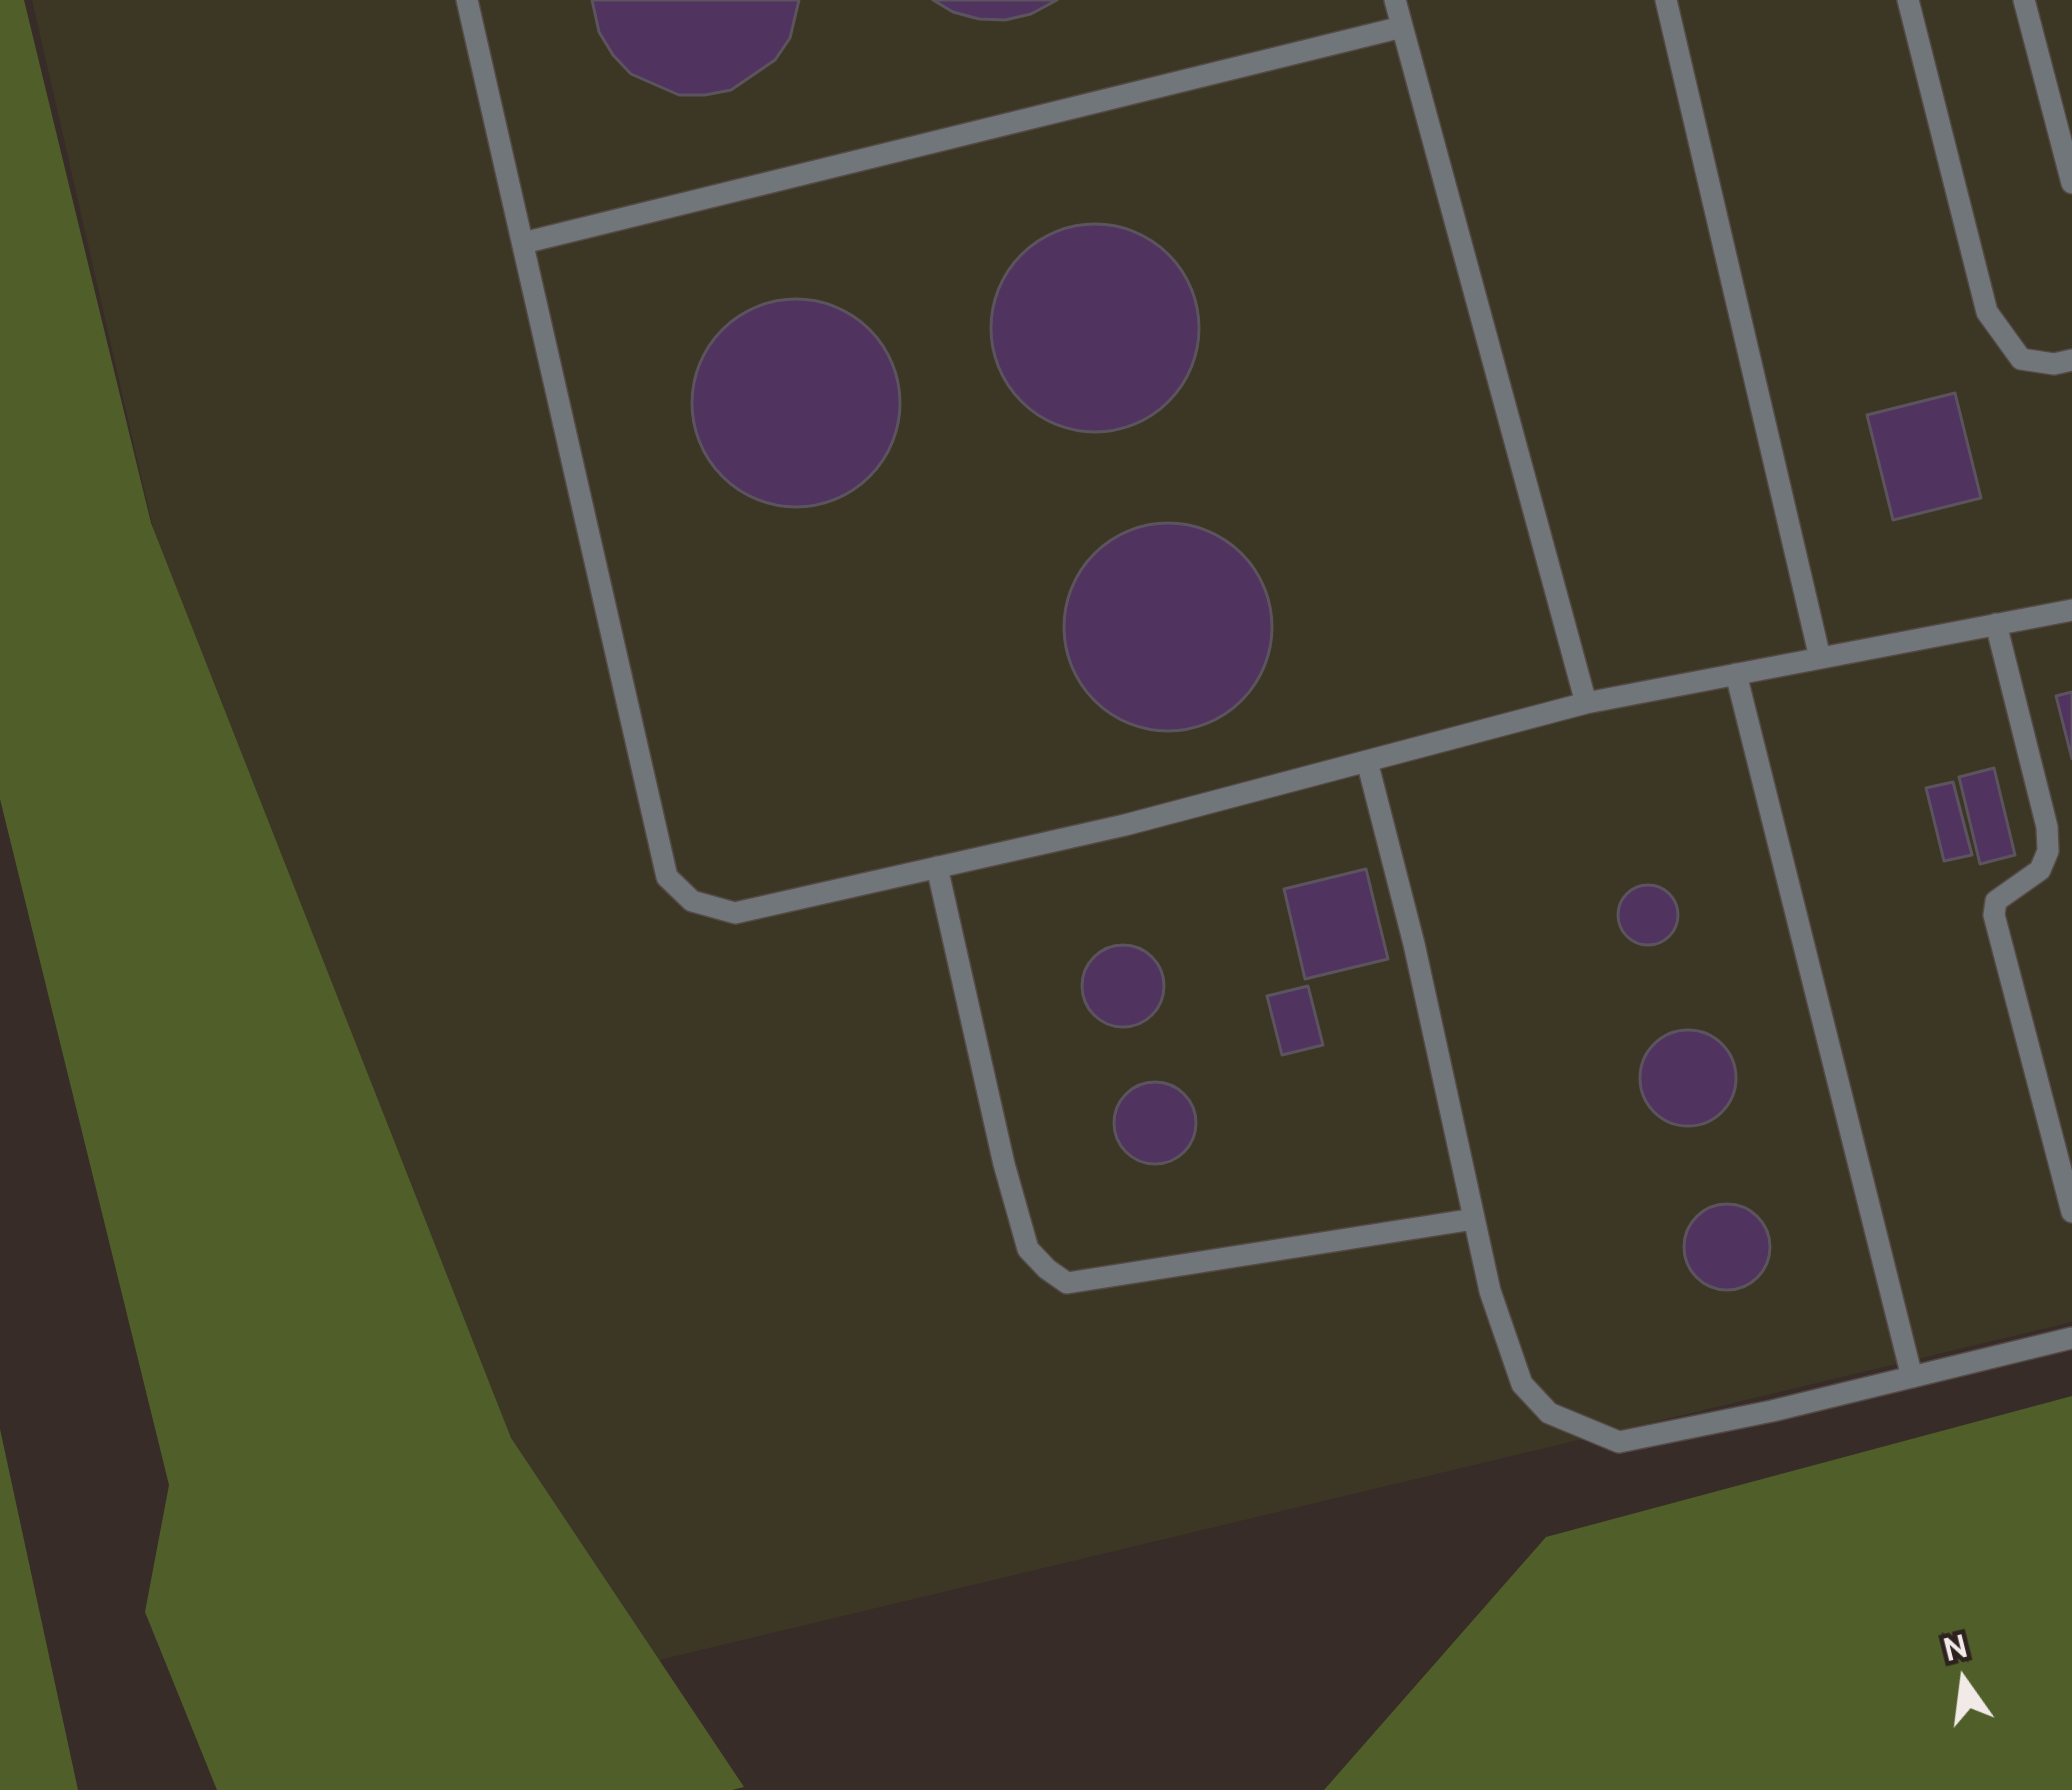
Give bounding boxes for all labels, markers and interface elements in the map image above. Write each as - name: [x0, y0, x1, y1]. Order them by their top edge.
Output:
- north arrow: [1904, 1622, 2024, 1742]
- text: N: [1939, 1625, 1971, 1669]

